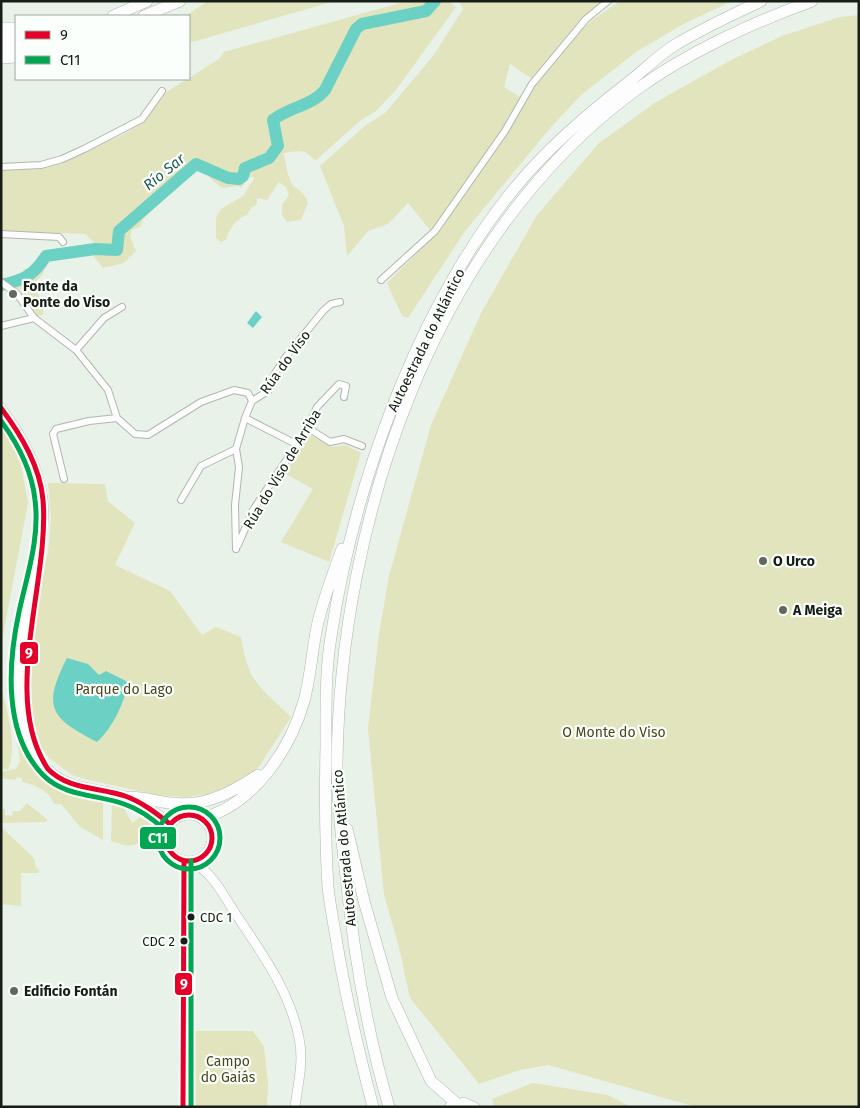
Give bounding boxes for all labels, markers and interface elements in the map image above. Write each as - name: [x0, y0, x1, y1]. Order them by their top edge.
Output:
- legend: [15, 15, 190, 80]
- text: 9: [60, 26, 68, 44]
- text: C11: [60, 51, 80, 69]
- water label: Río Sar: [140, 149, 189, 194]
- street label: Autoestrada do Atlántico: [384, 266, 469, 415]
- place label: Fonte da Ponte do Viso: [23, 278, 110, 311]
- marker: Fonte da Ponte do Viso: [7, 288, 19, 300]
- street label: Rúa do Viso: [257, 327, 314, 397]
- street label: Rúa do Viso de Arriba: [240, 406, 325, 532]
- place label: O Urco: [773, 553, 815, 570]
- marker: O Urco: [757, 555, 769, 567]
- place label: A Meiga: [792, 602, 843, 619]
- marker: A Meiga: [777, 604, 789, 616]
- line badge: 9: [19, 641, 39, 665]
- text: 9: [25, 645, 33, 662]
- park label: Parque do Lago: [75, 681, 173, 698]
- park label: O Monte do Viso: [562, 724, 666, 741]
- street label: Autoestrada do Atlántico: [329, 769, 360, 927]
- line badge: C11: [139, 826, 177, 850]
- text: C11: [148, 830, 168, 847]
- place label: CDC 1: [200, 910, 232, 925]
- marker: CDC 1: [186, 912, 196, 922]
- place label: CDC 2: [142, 934, 175, 949]
- marker: CDC 2: [179, 936, 189, 946]
- line badge: 9: [174, 972, 193, 996]
- text: 9: [180, 976, 188, 993]
- place label: Edificio Fontán: [24, 983, 118, 1000]
- marker: Edificio Fontán: [8, 985, 20, 997]
- park label: Campo do Gaiás: [201, 1053, 256, 1086]

